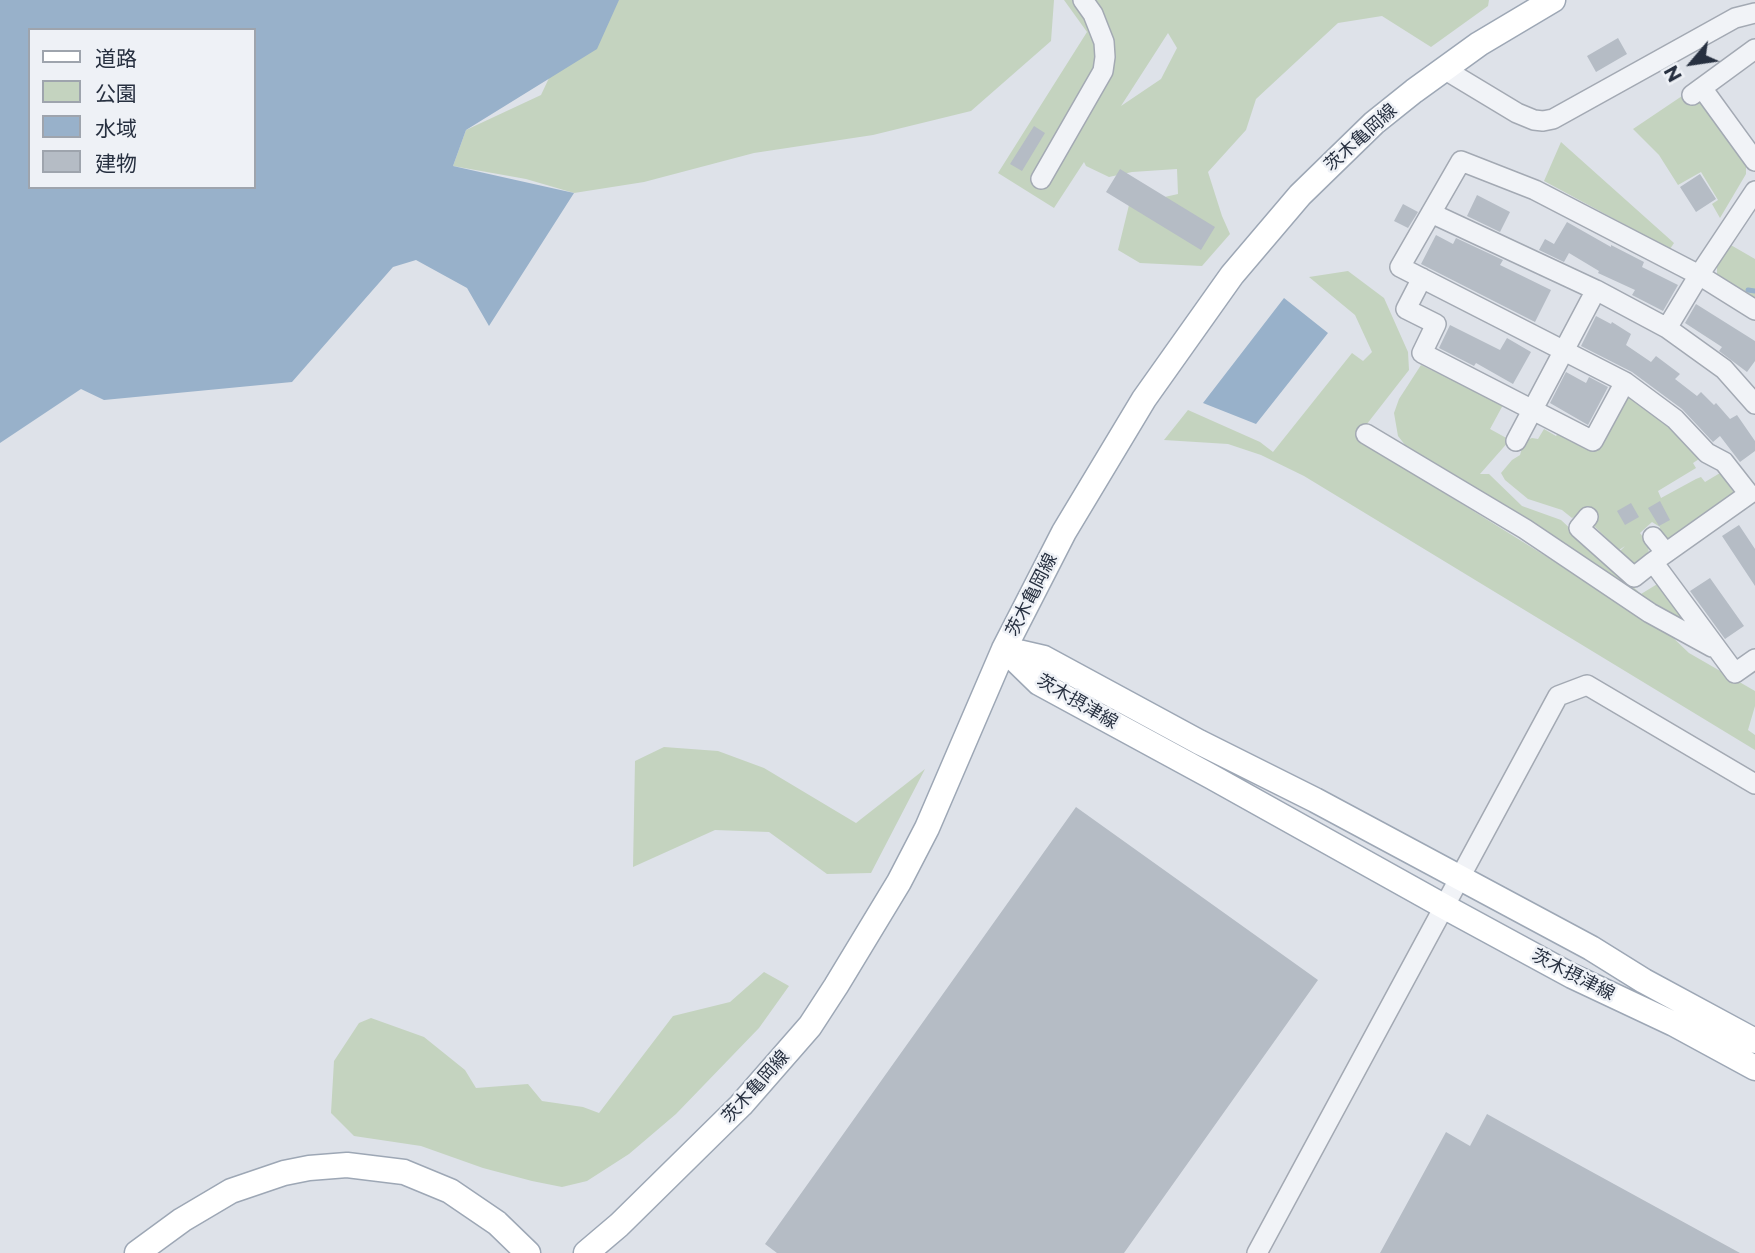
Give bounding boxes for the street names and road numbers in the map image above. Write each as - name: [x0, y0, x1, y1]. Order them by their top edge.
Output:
- street label: 茨木亀岡線: [1320, 100, 1402, 176]
- street label: 茨木亀岡線: [1002, 550, 1062, 640]
- street label: 茨木摂津線: [1033, 670, 1121, 734]
- street label: 茨木摂津線: [1528, 945, 1618, 1005]
- street label: 茨木亀岡線: [718, 1046, 794, 1128]

